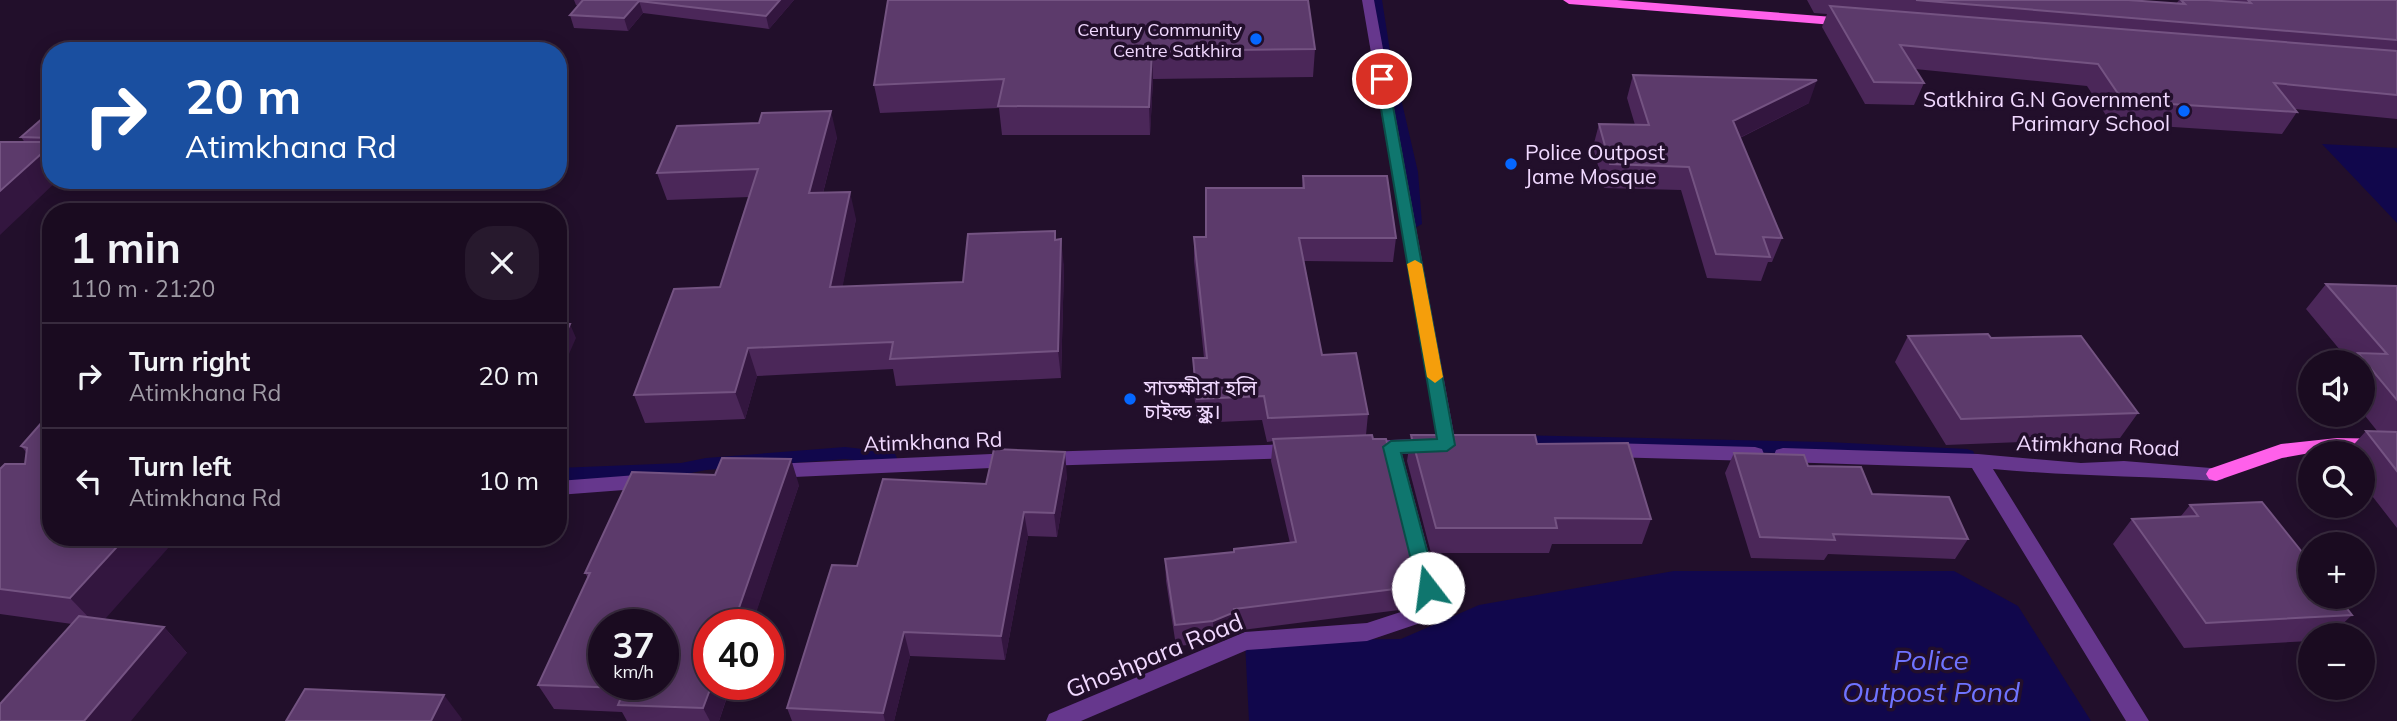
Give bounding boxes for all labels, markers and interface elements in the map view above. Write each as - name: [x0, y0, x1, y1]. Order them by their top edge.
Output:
- place label: Century Community Centre Satkhira: [1077, 18, 1242, 62]
- marker: Century Community Centre Satkhira: [1248, 31, 1264, 47]
- pin: [1352, 49, 1412, 109]
- icon: arrive: [1363, 60, 1401, 98]
- text: 20 m: [185, 65, 301, 126]
- icon: right: [70, 70, 161, 161]
- place label: Satkhira G.N Government Parimary School: [1923, 86, 2170, 136]
- marker: Satkhira G.N Government Parimary School: [2176, 103, 2192, 119]
- text: Atimkhana Rd: [185, 126, 397, 166]
- place label: Police Outpost Jame Mosque: [1525, 139, 1665, 189]
- marker: Police Outpost Jame Mosque: [1503, 156, 1519, 172]
- text: 1 min: [70, 221, 181, 274]
- button: close: [465, 226, 539, 300]
- text: 110 m · 21:20: [70, 274, 215, 303]
- text: Turn right: [129, 345, 250, 378]
- map controls: [2298, 350, 2375, 700]
- button: sound: [2298, 350, 2375, 427]
- icon: right: [70, 357, 108, 395]
- text: 20 m: [478, 359, 539, 392]
- place label: সাতক্ষীরা হলি চাইল্ড স্কুল।: [1143, 374, 1258, 424]
- text: Atimkhana Rd: [129, 378, 281, 407]
- marker: সাতক্ষীরা হলি চাইল্ড স্কুল।: [1122, 391, 1138, 407]
- street label: Atimkhana Rd: [863, 426, 1003, 456]
- street label: Atimkhana Road: [2016, 429, 2180, 461]
- button: search: [2298, 441, 2375, 518]
- text: Turn left: [129, 450, 231, 483]
- icon: left: [70, 462, 108, 500]
- text: 10 m: [478, 464, 539, 497]
- text: Atimkhana Rd: [129, 483, 281, 512]
- button: +: [2298, 532, 2375, 609]
- position arrow: [1391, 551, 1465, 625]
- street label: Ghoshpara Road: [1061, 606, 1247, 704]
- speed limit sign: 40: [693, 609, 784, 700]
- text: 37: [612, 623, 655, 667]
- button: −: [2298, 623, 2375, 700]
- water label: Police Outpost Pond: [1842, 642, 2020, 709]
- text: km/h: [613, 660, 654, 683]

